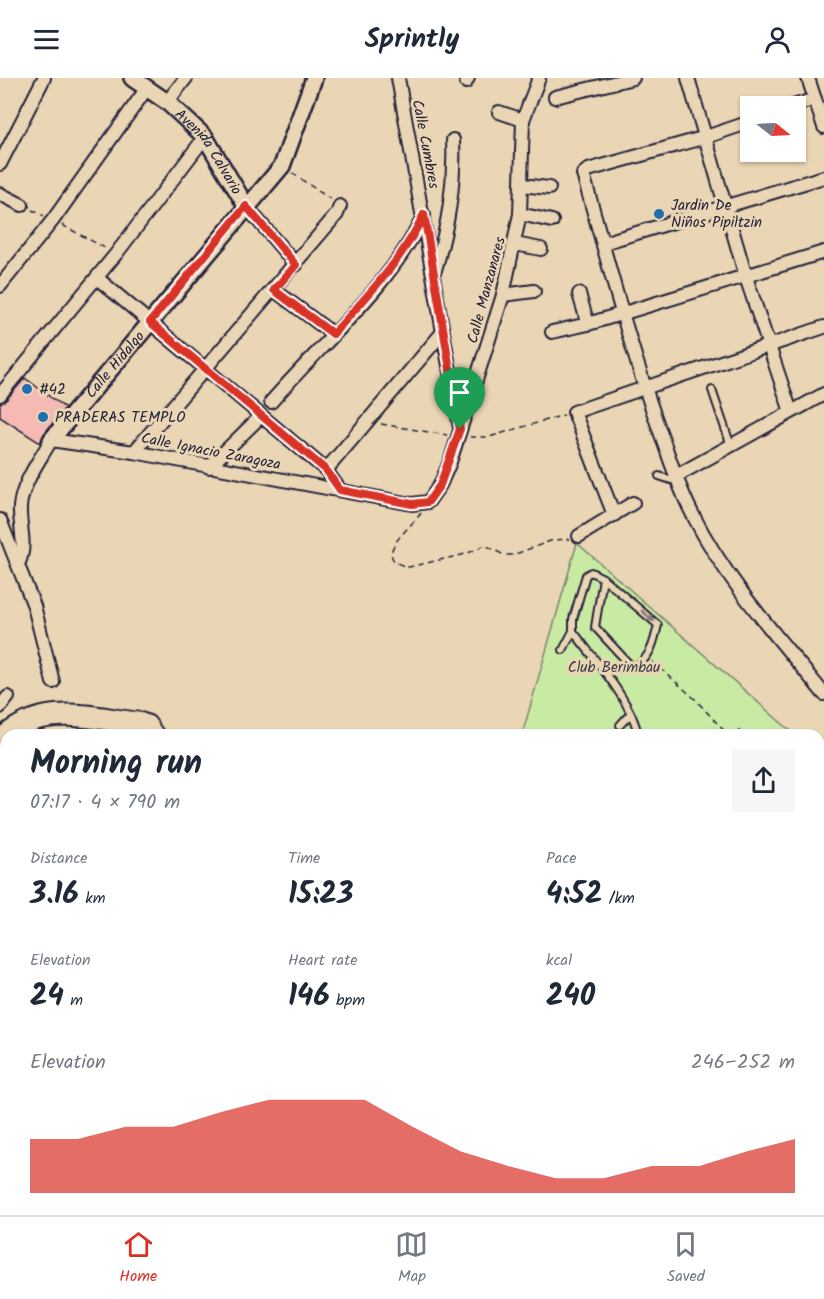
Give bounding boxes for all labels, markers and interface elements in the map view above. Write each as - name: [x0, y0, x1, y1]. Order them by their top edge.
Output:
- text: Sprintly: [365, 18, 459, 61]
- icon: menu: [30, 23, 63, 56]
- icon: person: [761, 23, 794, 56]
- north arrow: [740, 96, 806, 162]
- map controls: [740, 96, 806, 162]
- street label: Calle Cumbres: [405, 98, 446, 191]
- street label: Avenida Calvario: [169, 103, 248, 200]
- place label: Jardin De Niños Pipiltzin: [671, 194, 762, 235]
- marker: Jardin De Niños Pipiltzin: [652, 207, 666, 221]
- street label: Calle Manzanares: [461, 234, 513, 346]
- street label: Calle Hidalgo: [80, 326, 151, 404]
- pin: [434, 367, 485, 429]
- icon: arrive: [443, 376, 476, 409]
- place label: #42: [39, 378, 66, 402]
- marker: #42: [20, 382, 34, 396]
- place label: PRADERAS TEMPLO: [55, 406, 186, 430]
- marker: PRADERAS TEMPLO: [36, 410, 50, 424]
- street label: Calle Ignacio Zaragoza: [139, 427, 283, 477]
- one-way arrow: [640, 609, 655, 622]
- park label: Club Berimbau: [568, 656, 660, 680]
- text: Morning run: [30, 738, 202, 791]
- button: share: [732, 749, 795, 812]
- text: 07:17 · 4 × 790 m: [30, 787, 180, 819]
- text: Distance: [30, 846, 88, 871]
- text: Time: [288, 846, 320, 871]
- text: Pace: [546, 846, 577, 871]
- text: 3.16: [30, 871, 79, 919]
- text: 15:23: [288, 871, 354, 919]
- text: 4:52: [546, 871, 602, 919]
- text: km: [79, 886, 106, 911]
- text: /km: [602, 886, 635, 911]
- text: Elevation: [30, 948, 91, 973]
- text: Heart rate: [288, 948, 358, 973]
- text: kcal: [546, 948, 572, 973]
- text: 24: [30, 973, 64, 1021]
- text: 146: [288, 973, 330, 1021]
- text: 240: [546, 973, 595, 1021]
- text: m: [64, 988, 83, 1013]
- text: bpm: [330, 988, 365, 1013]
- text: Elevation: [30, 1047, 106, 1079]
- text: 246–252 m: [691, 1047, 795, 1079]
- tab: Home: [119, 1228, 157, 1289]
- tab: Map: [395, 1228, 428, 1289]
- tab: Saved: [667, 1228, 705, 1289]

